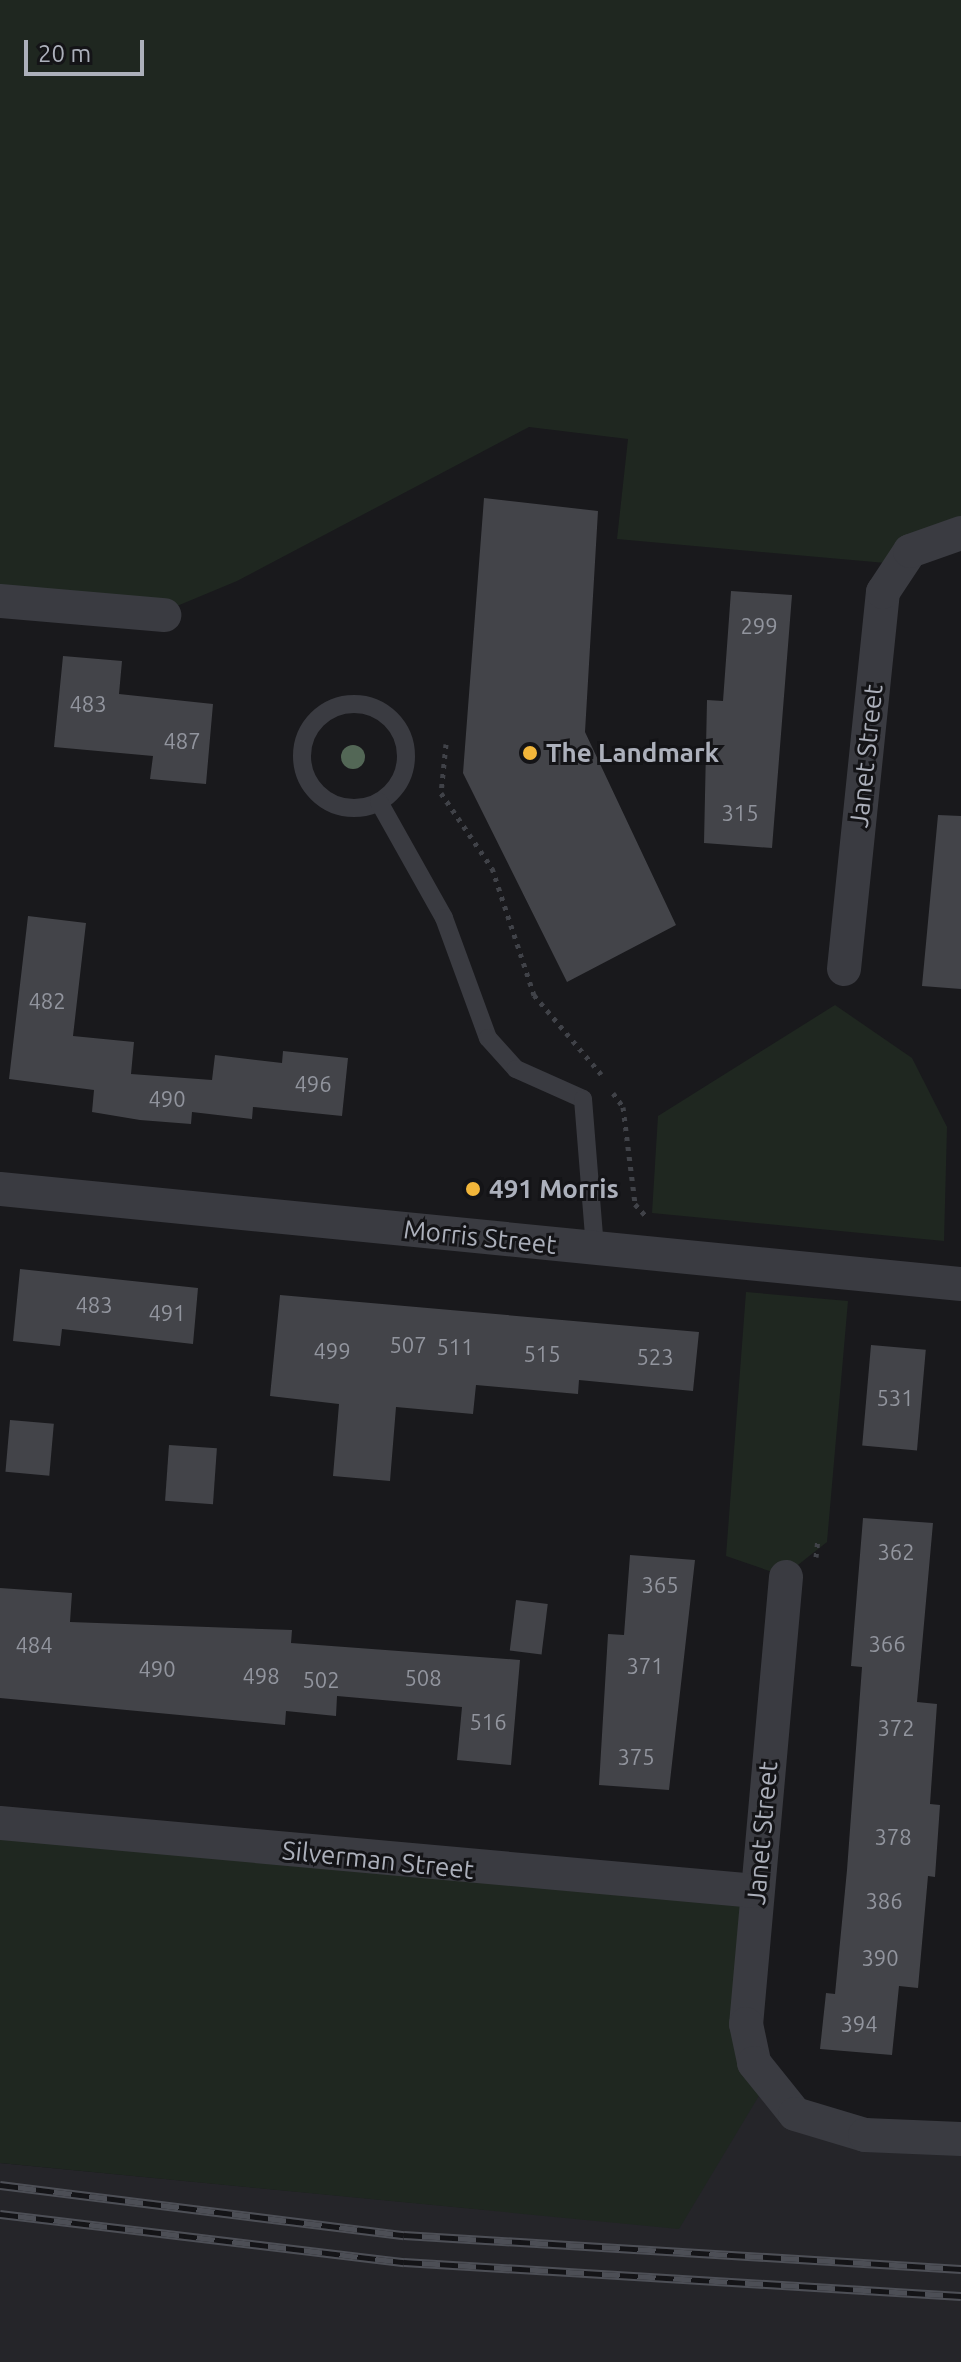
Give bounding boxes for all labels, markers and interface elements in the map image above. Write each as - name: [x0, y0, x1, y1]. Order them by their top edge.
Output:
- scale bar: [28, 24, 148, 74]
- text: 20 m: [38, 40, 91, 67]
- house number: 299: [740, 613, 778, 639]
- street label: Janet Street: [843, 683, 889, 829]
- house number: 483: [69, 691, 107, 717]
- house number: 487: [163, 728, 201, 754]
- place label: The Landmark: [546, 737, 719, 769]
- marker: The Landmark: [521, 744, 539, 762]
- house number: 315: [721, 800, 759, 826]
- house number: 482: [28, 988, 66, 1014]
- house number: 496: [294, 1071, 332, 1097]
- house number: 490: [148, 1086, 186, 1112]
- place label: 491 Morris: [489, 1173, 619, 1205]
- marker: 491 Morris: [464, 1180, 482, 1198]
- street label: Morris Street: [402, 1213, 558, 1261]
- house number: 483: [75, 1292, 113, 1318]
- house number: 491: [148, 1300, 186, 1326]
- house number: 507: [389, 1332, 427, 1358]
- house number: 511: [436, 1334, 474, 1360]
- house number: 499: [313, 1338, 351, 1364]
- house number: 515: [523, 1341, 561, 1367]
- house number: 523: [636, 1344, 674, 1370]
- house number: 531: [876, 1385, 914, 1411]
- house number: 362: [877, 1539, 915, 1565]
- house number: 365: [641, 1572, 679, 1598]
- house number: 366: [868, 1631, 906, 1657]
- house number: 484: [15, 1632, 53, 1658]
- house number: 371: [626, 1653, 664, 1679]
- house number: 490: [138, 1656, 176, 1682]
- house number: 498: [242, 1663, 280, 1689]
- house number: 508: [404, 1665, 442, 1691]
- house number: 502: [302, 1667, 340, 1693]
- house number: 516: [469, 1709, 507, 1735]
- house number: 372: [877, 1715, 915, 1741]
- house number: 375: [617, 1744, 655, 1770]
- street label: Janet Street: [740, 1760, 784, 1906]
- house number: 378: [874, 1824, 912, 1850]
- street label: Silverman Street: [281, 1834, 475, 1886]
- house number: 386: [865, 1888, 903, 1914]
- house number: 390: [861, 1945, 899, 1971]
- house number: 394: [840, 2011, 878, 2037]

